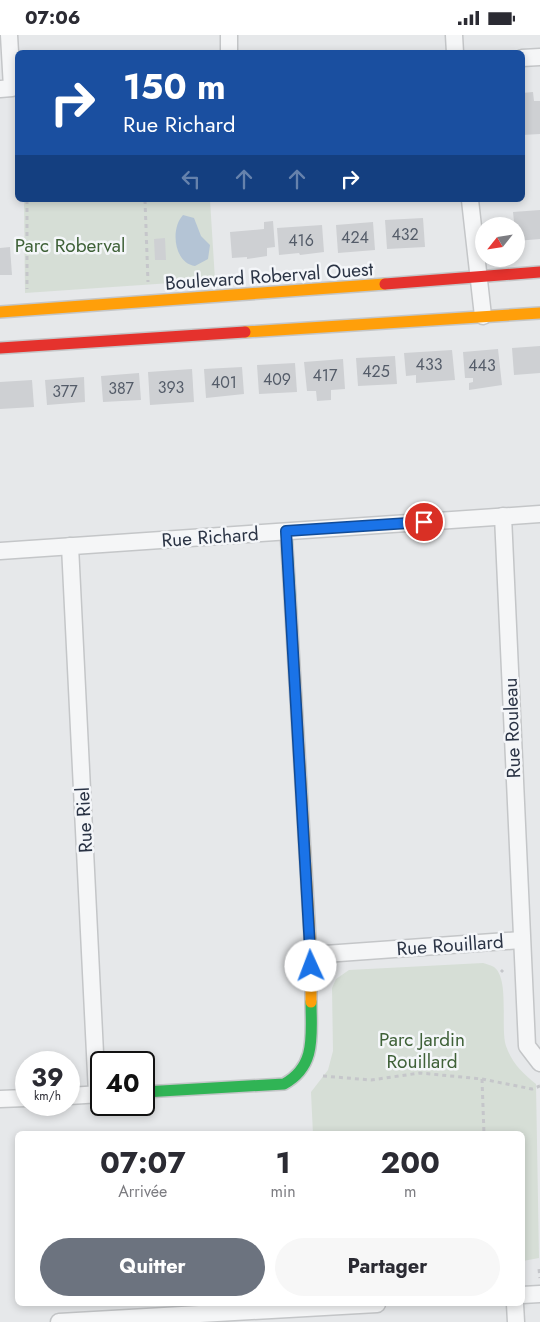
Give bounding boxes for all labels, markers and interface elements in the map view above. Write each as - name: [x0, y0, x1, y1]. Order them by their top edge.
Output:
- text: 07:06: [25, 4, 80, 31]
- text: 150 m: [123, 62, 226, 112]
- icon: right: [40, 70, 105, 135]
- text: Rue Richard: [123, 108, 236, 140]
- icon: left: [177, 165, 205, 193]
- icon: ahead: [230, 165, 258, 193]
- icon: ahead: [283, 165, 311, 193]
- icon: right: [336, 165, 364, 193]
- north arrow: [475, 217, 525, 267]
- map controls: [475, 217, 525, 267]
- house number: 432: [391, 223, 419, 246]
- house number: 424: [341, 226, 369, 249]
- house number: 416: [288, 229, 314, 252]
- park label: Parc Roberval: [15, 232, 125, 259]
- street label: Boulevard Roberval Ouest: [164, 255, 374, 297]
- house number: 433: [416, 353, 443, 376]
- house number: 443: [468, 354, 496, 377]
- house number: 425: [362, 360, 390, 383]
- house number: 417: [313, 364, 338, 387]
- house number: 409: [263, 368, 291, 391]
- house number: 401: [211, 371, 237, 394]
- house number: 393: [158, 376, 185, 399]
- house number: 387: [108, 377, 134, 400]
- house number: 377: [52, 380, 78, 403]
- pin: [403, 501, 445, 543]
- icon: arrive: [410, 508, 438, 536]
- street label: Rue Richard: [161, 520, 259, 554]
- street label: Rue Rouleau: [497, 677, 527, 779]
- street label: Rue Riel: [69, 786, 99, 854]
- street label: Rue Rouillard: [396, 928, 504, 962]
- position arrow: [284, 939, 336, 991]
- park label: Parc Jardin Rouillard: [379, 1026, 465, 1075]
- speed limit sign: 40: [90, 1051, 155, 1116]
- text: 39: [31, 1059, 64, 1095]
- text: km/h: [34, 1087, 61, 1105]
- text: 07:07: [100, 1141, 186, 1184]
- text: 1: [275, 1141, 291, 1184]
- text: 200: [381, 1141, 440, 1184]
- text: Arrivée: [118, 1180, 167, 1203]
- text: min: [271, 1180, 296, 1203]
- text: m: [404, 1180, 417, 1203]
- button: Quitter: [40, 1238, 265, 1296]
- button: Partager: [275, 1238, 500, 1296]

